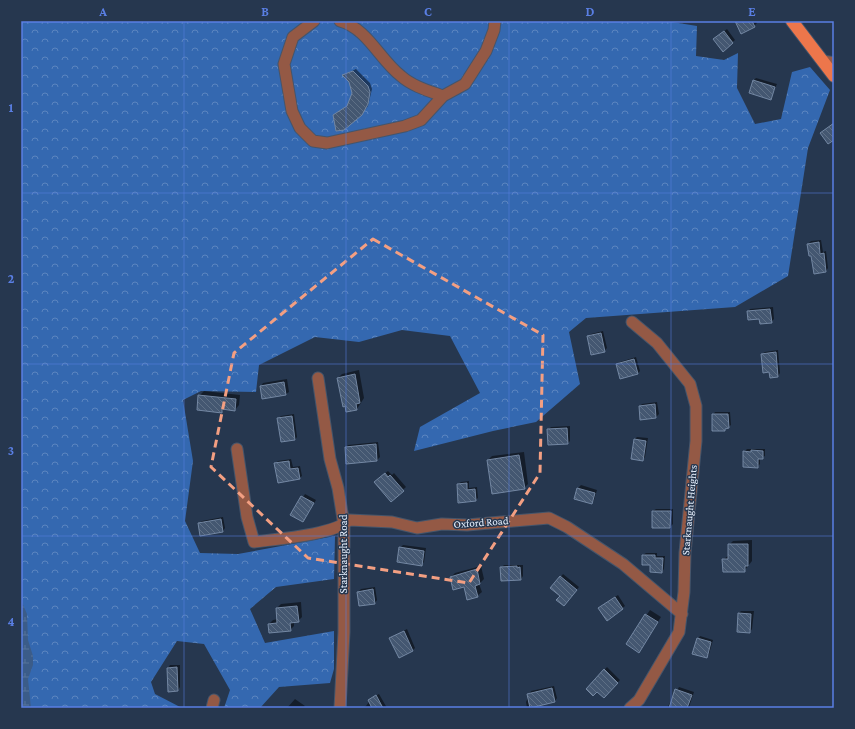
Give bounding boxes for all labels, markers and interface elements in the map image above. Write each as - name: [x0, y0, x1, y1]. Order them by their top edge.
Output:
- text: A: [98, 4, 107, 19]
- text: B: [261, 4, 269, 19]
- text: C: [424, 4, 432, 19]
- text: D: [586, 4, 595, 19]
- text: E: [748, 4, 756, 19]
- text: 1: [9, 100, 14, 115]
- text: 2: [8, 271, 15, 286]
- text: 3: [8, 443, 14, 458]
- street label: Starknaught Heights: [679, 464, 700, 556]
- street label: Starknaught Road: [337, 514, 350, 593]
- street label: Oxford Road: [453, 514, 509, 530]
- text: 4: [7, 614, 15, 629]

